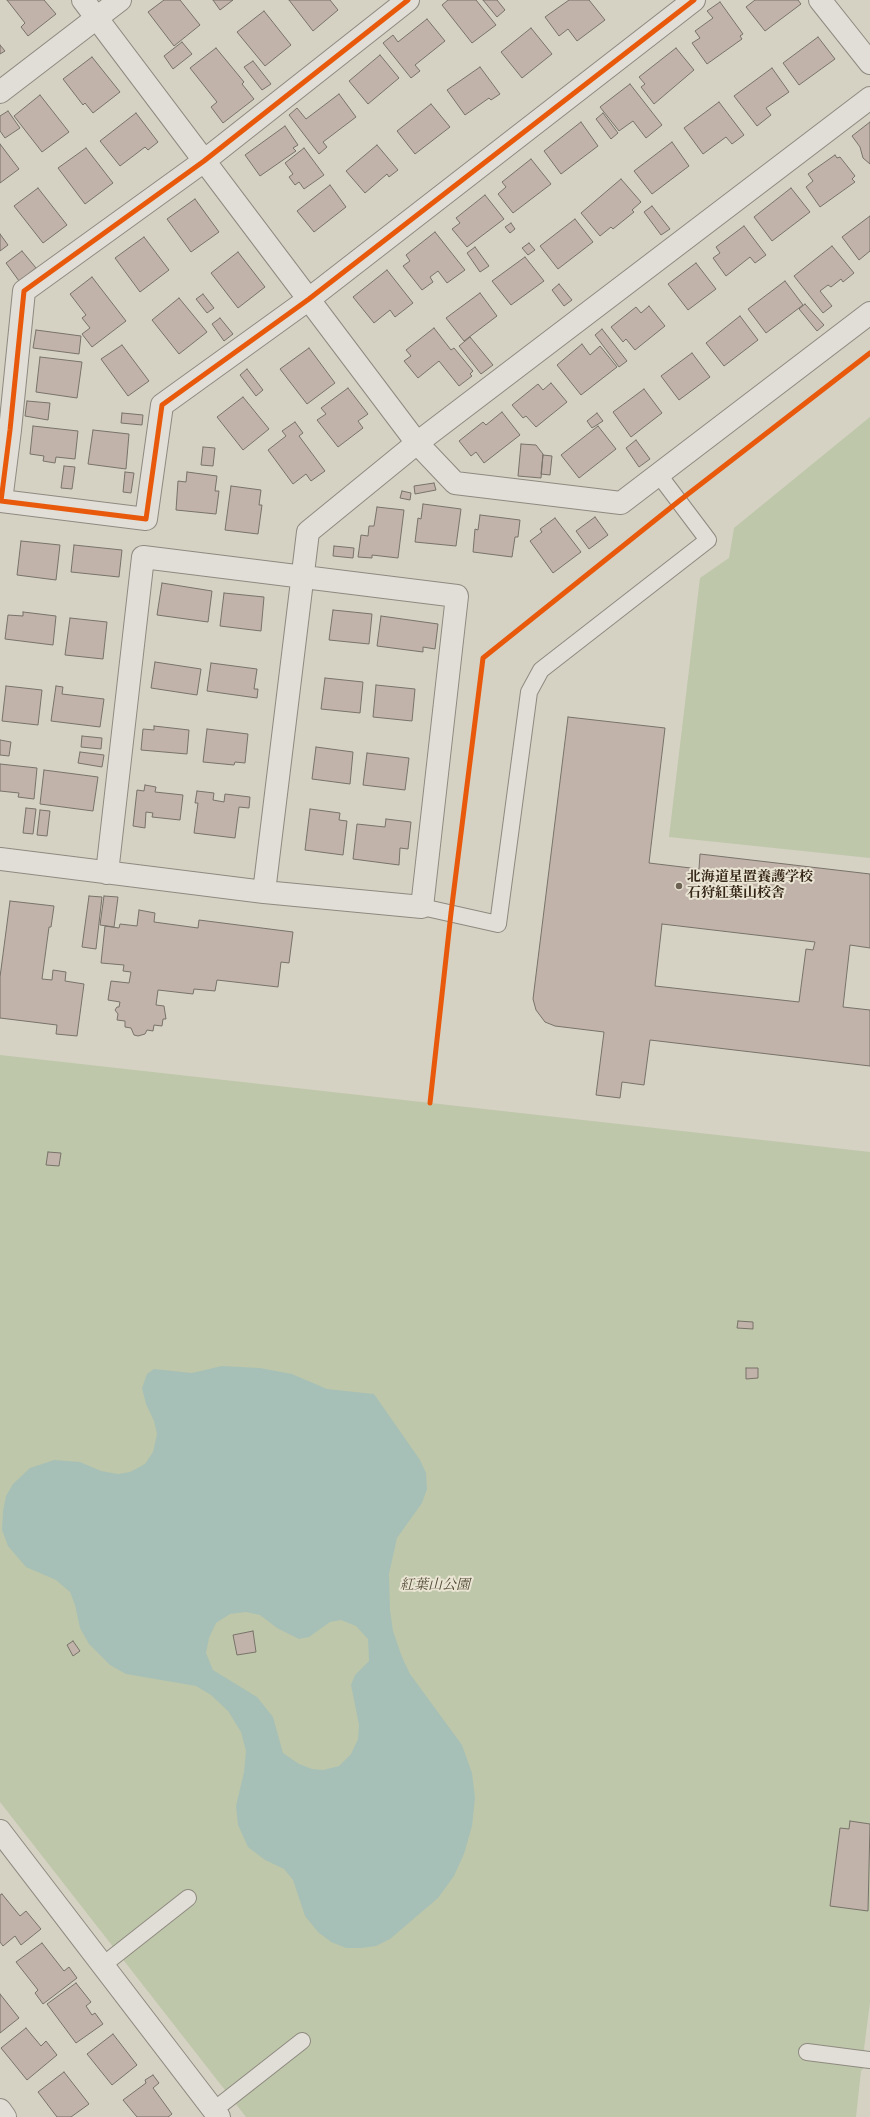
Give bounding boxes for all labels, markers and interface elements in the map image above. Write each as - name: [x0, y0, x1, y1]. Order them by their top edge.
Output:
- place label: 北海道星置養護学校 石狩紅葉山校舎: [687, 870, 813, 902]
- marker: 北海道星置養護学校 石狩紅葉山校舎: [674, 881, 684, 891]
- park label: 紅葉山公園: [400, 1578, 470, 1594]

